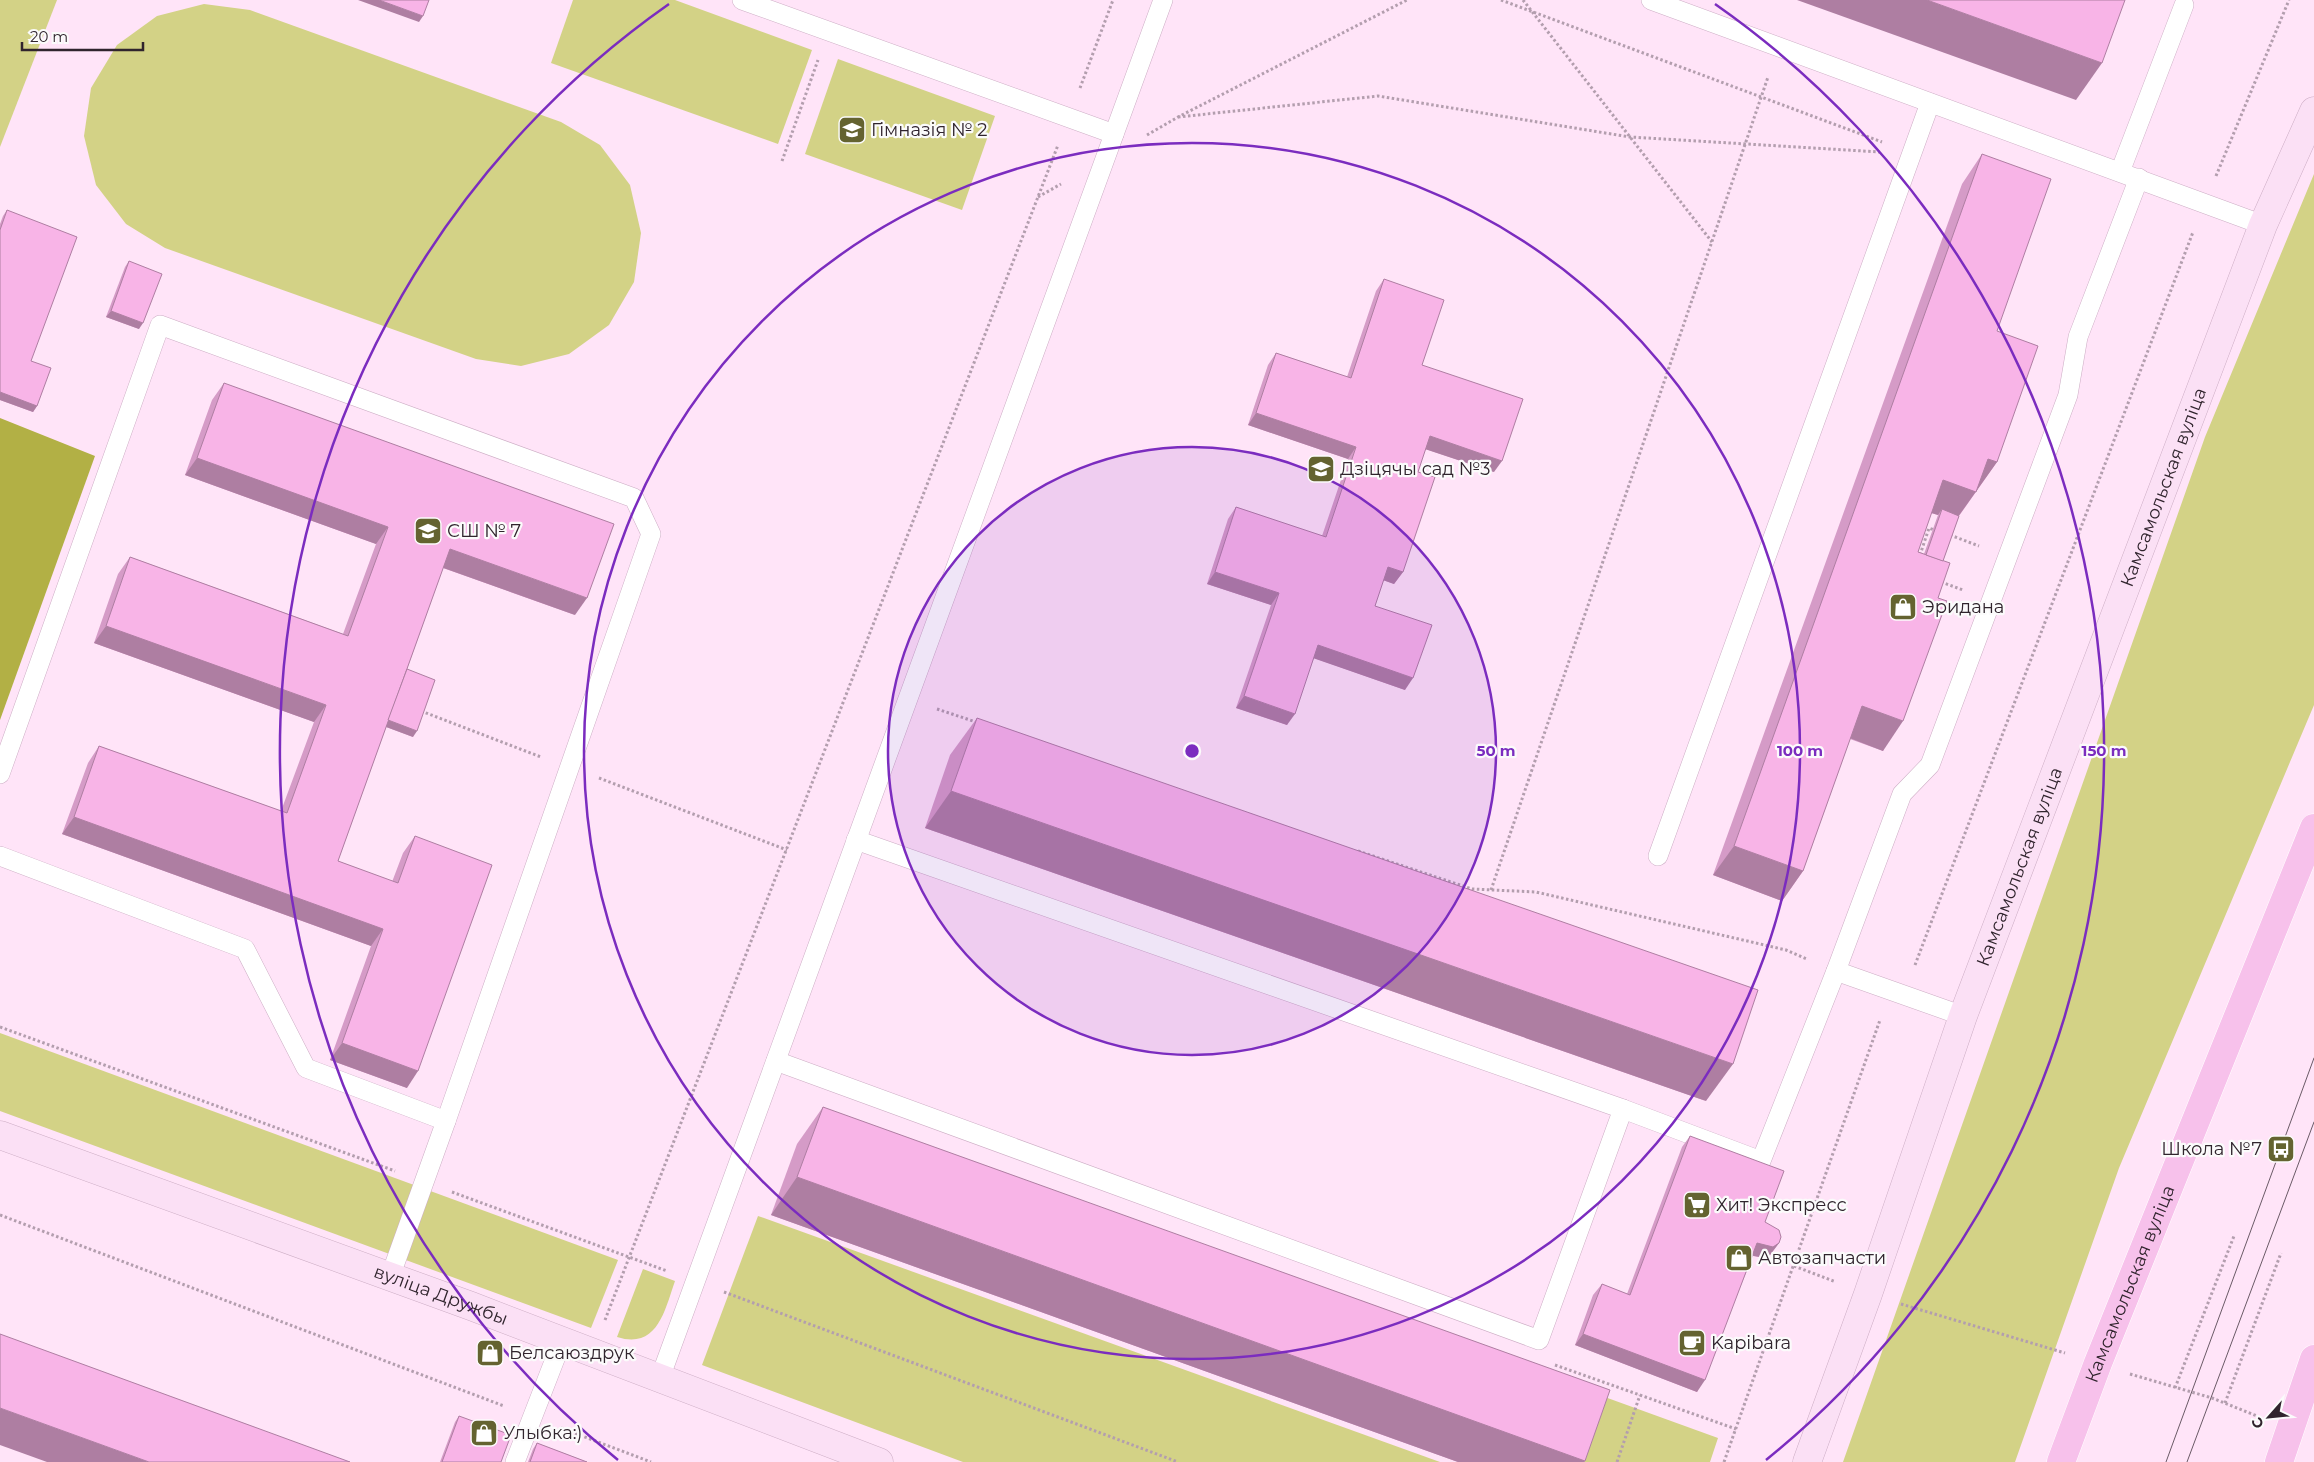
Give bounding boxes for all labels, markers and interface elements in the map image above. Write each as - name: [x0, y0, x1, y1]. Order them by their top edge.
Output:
- scale bar: [22, 20, 144, 52]
- text: 20 m: [30, 27, 68, 46]
- school or university icon: Гімназія № 2: [837, 115, 867, 145]
- place label: Гімназія № 2: [871, 119, 988, 141]
- street label: Камсамольская вуліца: [2116, 385, 2211, 590]
- school or university icon: Дзіцячы сад №3: [1306, 454, 1336, 484]
- place label: Дзіцячы сад №3: [1340, 458, 1491, 480]
- school or university icon: СШ № 7: [413, 516, 443, 546]
- place label: СШ № 7: [447, 520, 521, 542]
- shop icon: Эридана: [1888, 592, 1918, 622]
- place label: Эридана: [1922, 596, 2004, 618]
- text: 50 m: [1476, 741, 1516, 760]
- text: 100 m: [1777, 741, 1823, 760]
- text: 150 m: [2082, 741, 2126, 760]
- centre of rings: [1183, 742, 1201, 760]
- street label: Камсамольская вуліца: [1972, 764, 2067, 970]
- bus stop icon: Школа №7: [2266, 1134, 2296, 1164]
- place label: Школа №7: [2161, 1138, 2262, 1160]
- street label: Камсамольская вуліца: [2081, 1182, 2180, 1386]
- supermarket icon: Хит! Экспресс: [1682, 1190, 1712, 1220]
- place label: Хит! Экспресс: [1716, 1194, 1847, 1216]
- shop icon: Автозапчасти: [1724, 1243, 1754, 1273]
- place label: Автозапчасти: [1758, 1247, 1886, 1269]
- street label: вуліца Дружбы: [371, 1261, 511, 1330]
- cafe icon: Kapibara: [1677, 1328, 1707, 1358]
- place label: Kapibara: [1711, 1332, 1791, 1354]
- shop icon: Белсаюздрук: [475, 1338, 505, 1368]
- place label: Белсаюздрук: [509, 1342, 635, 1364]
- north arrow: [2244, 1392, 2294, 1442]
- text: С: [2247, 1414, 2268, 1432]
- shop icon: Улыбка:): [469, 1418, 499, 1448]
- place label: Улыбка:): [503, 1422, 583, 1444]

